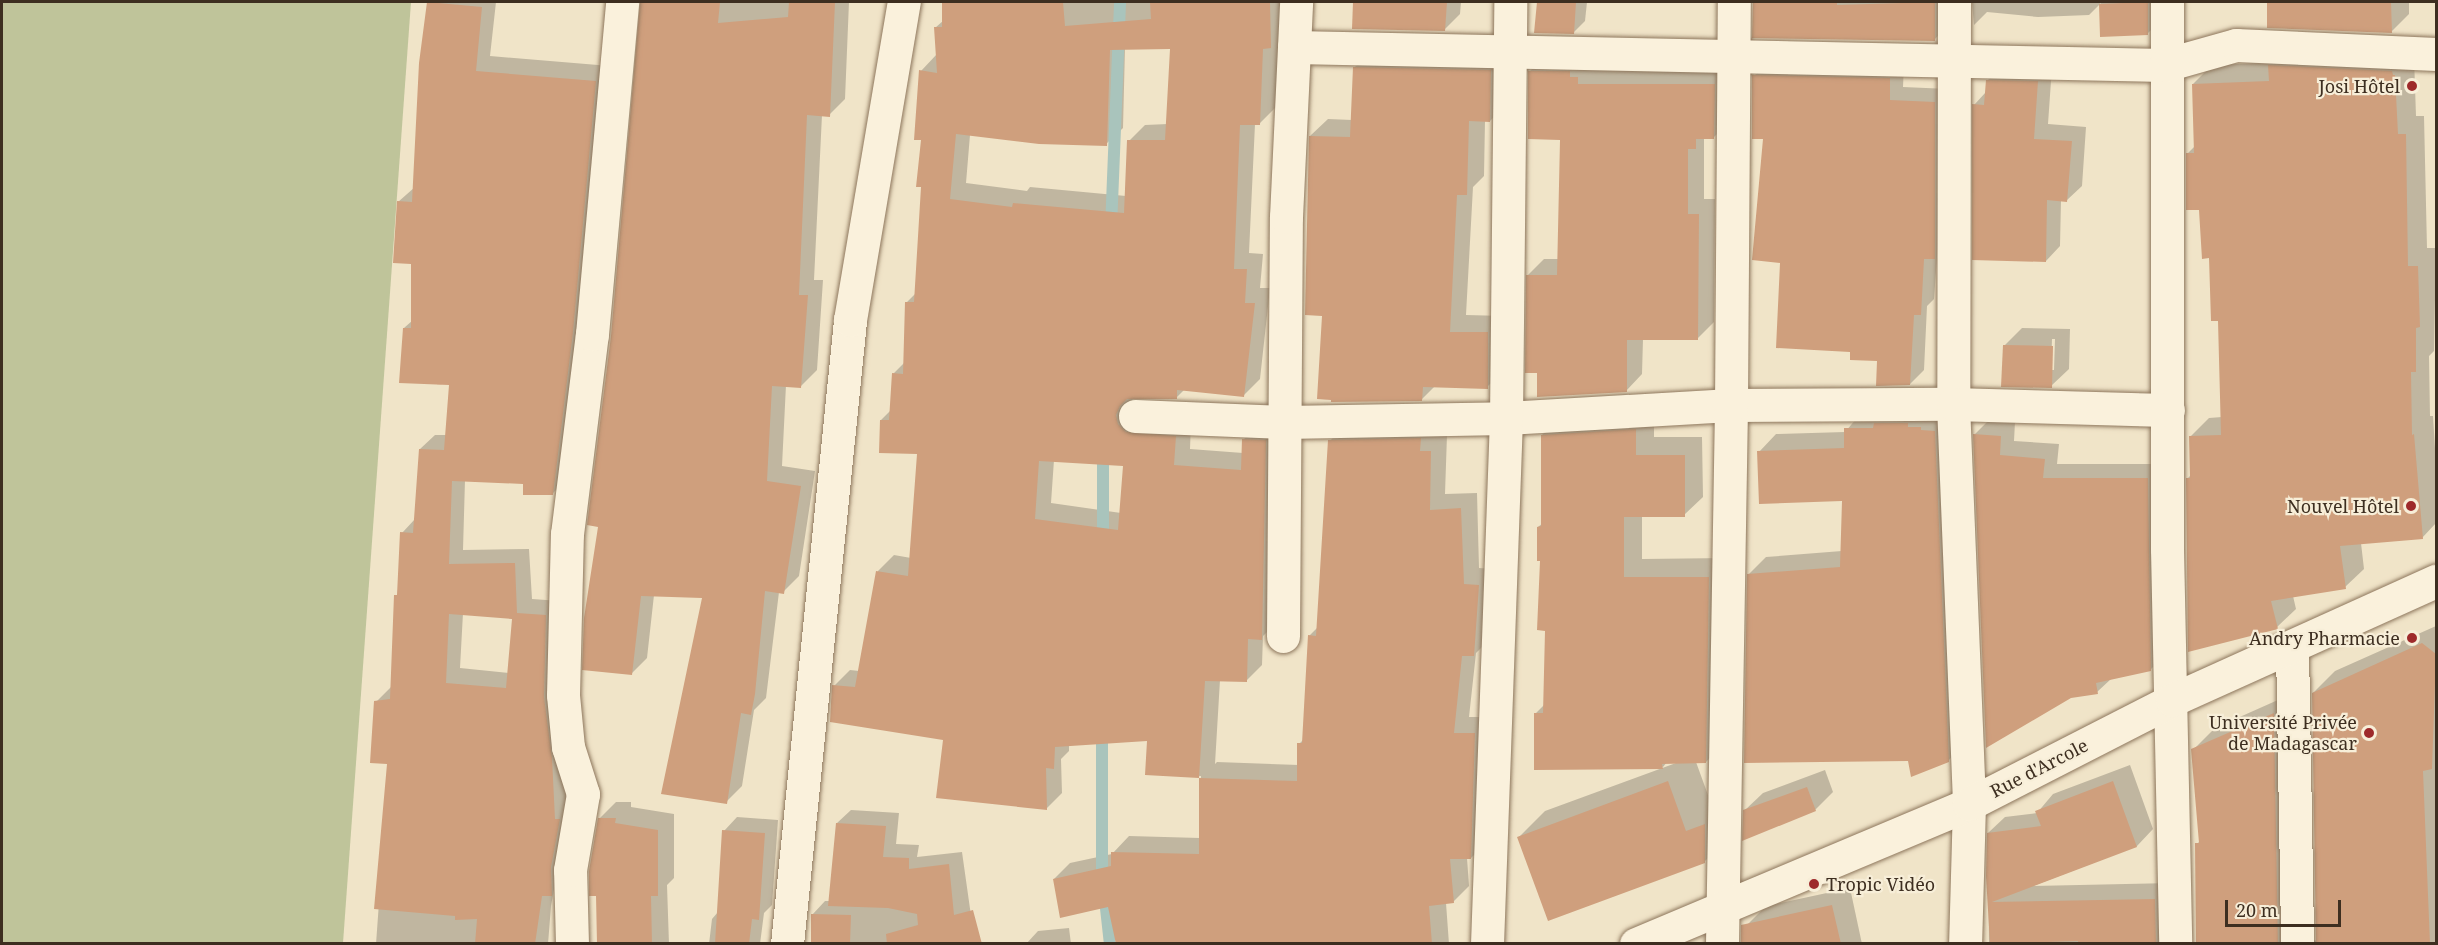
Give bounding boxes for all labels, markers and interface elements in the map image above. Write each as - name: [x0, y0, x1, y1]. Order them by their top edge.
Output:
- place label: Josi Hôtel: [2318, 75, 2400, 97]
- marker: Josi Hôtel: [2405, 79, 2419, 93]
- place label: Nouvel Hôtel: [2287, 495, 2399, 517]
- marker: Nouvel Hôtel: [2404, 499, 2418, 513]
- place label: Andry Pharmacie: [2249, 627, 2400, 649]
- marker: Andry Pharmacie: [2405, 631, 2419, 645]
- place label: Université Privée de Madagascar: [2209, 712, 2357, 754]
- marker: Université Privée de Madagascar: [2362, 726, 2376, 740]
- street label: Rue d'Arcole: [1987, 734, 2091, 802]
- place label: Tropic Vidéo: [1826, 873, 1935, 895]
- marker: Tropic Vidéo: [1807, 877, 1821, 891]
- scale bar: [2228, 888, 2344, 926]
- text: 20 m: [2236, 898, 2278, 922]

